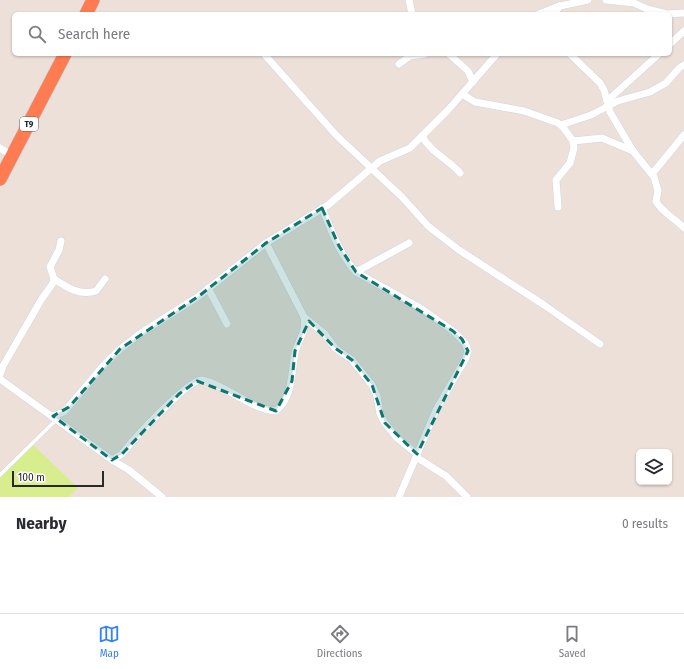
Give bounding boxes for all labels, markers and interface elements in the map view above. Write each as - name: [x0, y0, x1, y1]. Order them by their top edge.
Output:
- search box: [12, 12, 672, 56]
- icon: search: [26, 23, 48, 45]
- text: Search here: [58, 25, 130, 43]
- road number: T9: [20, 117, 38, 131]
- map controls: [636, 449, 672, 485]
- button: layers: [636, 449, 672, 485]
- scale bar: [12, 469, 104, 488]
- text: 100 m: [18, 471, 45, 484]
- text: Nearby: [16, 513, 67, 534]
- text: 0 results: [622, 516, 668, 531]
- tab: Map: [98, 623, 120, 660]
- tab: Directions: [317, 623, 362, 660]
- tab: Saved: [559, 623, 586, 660]

